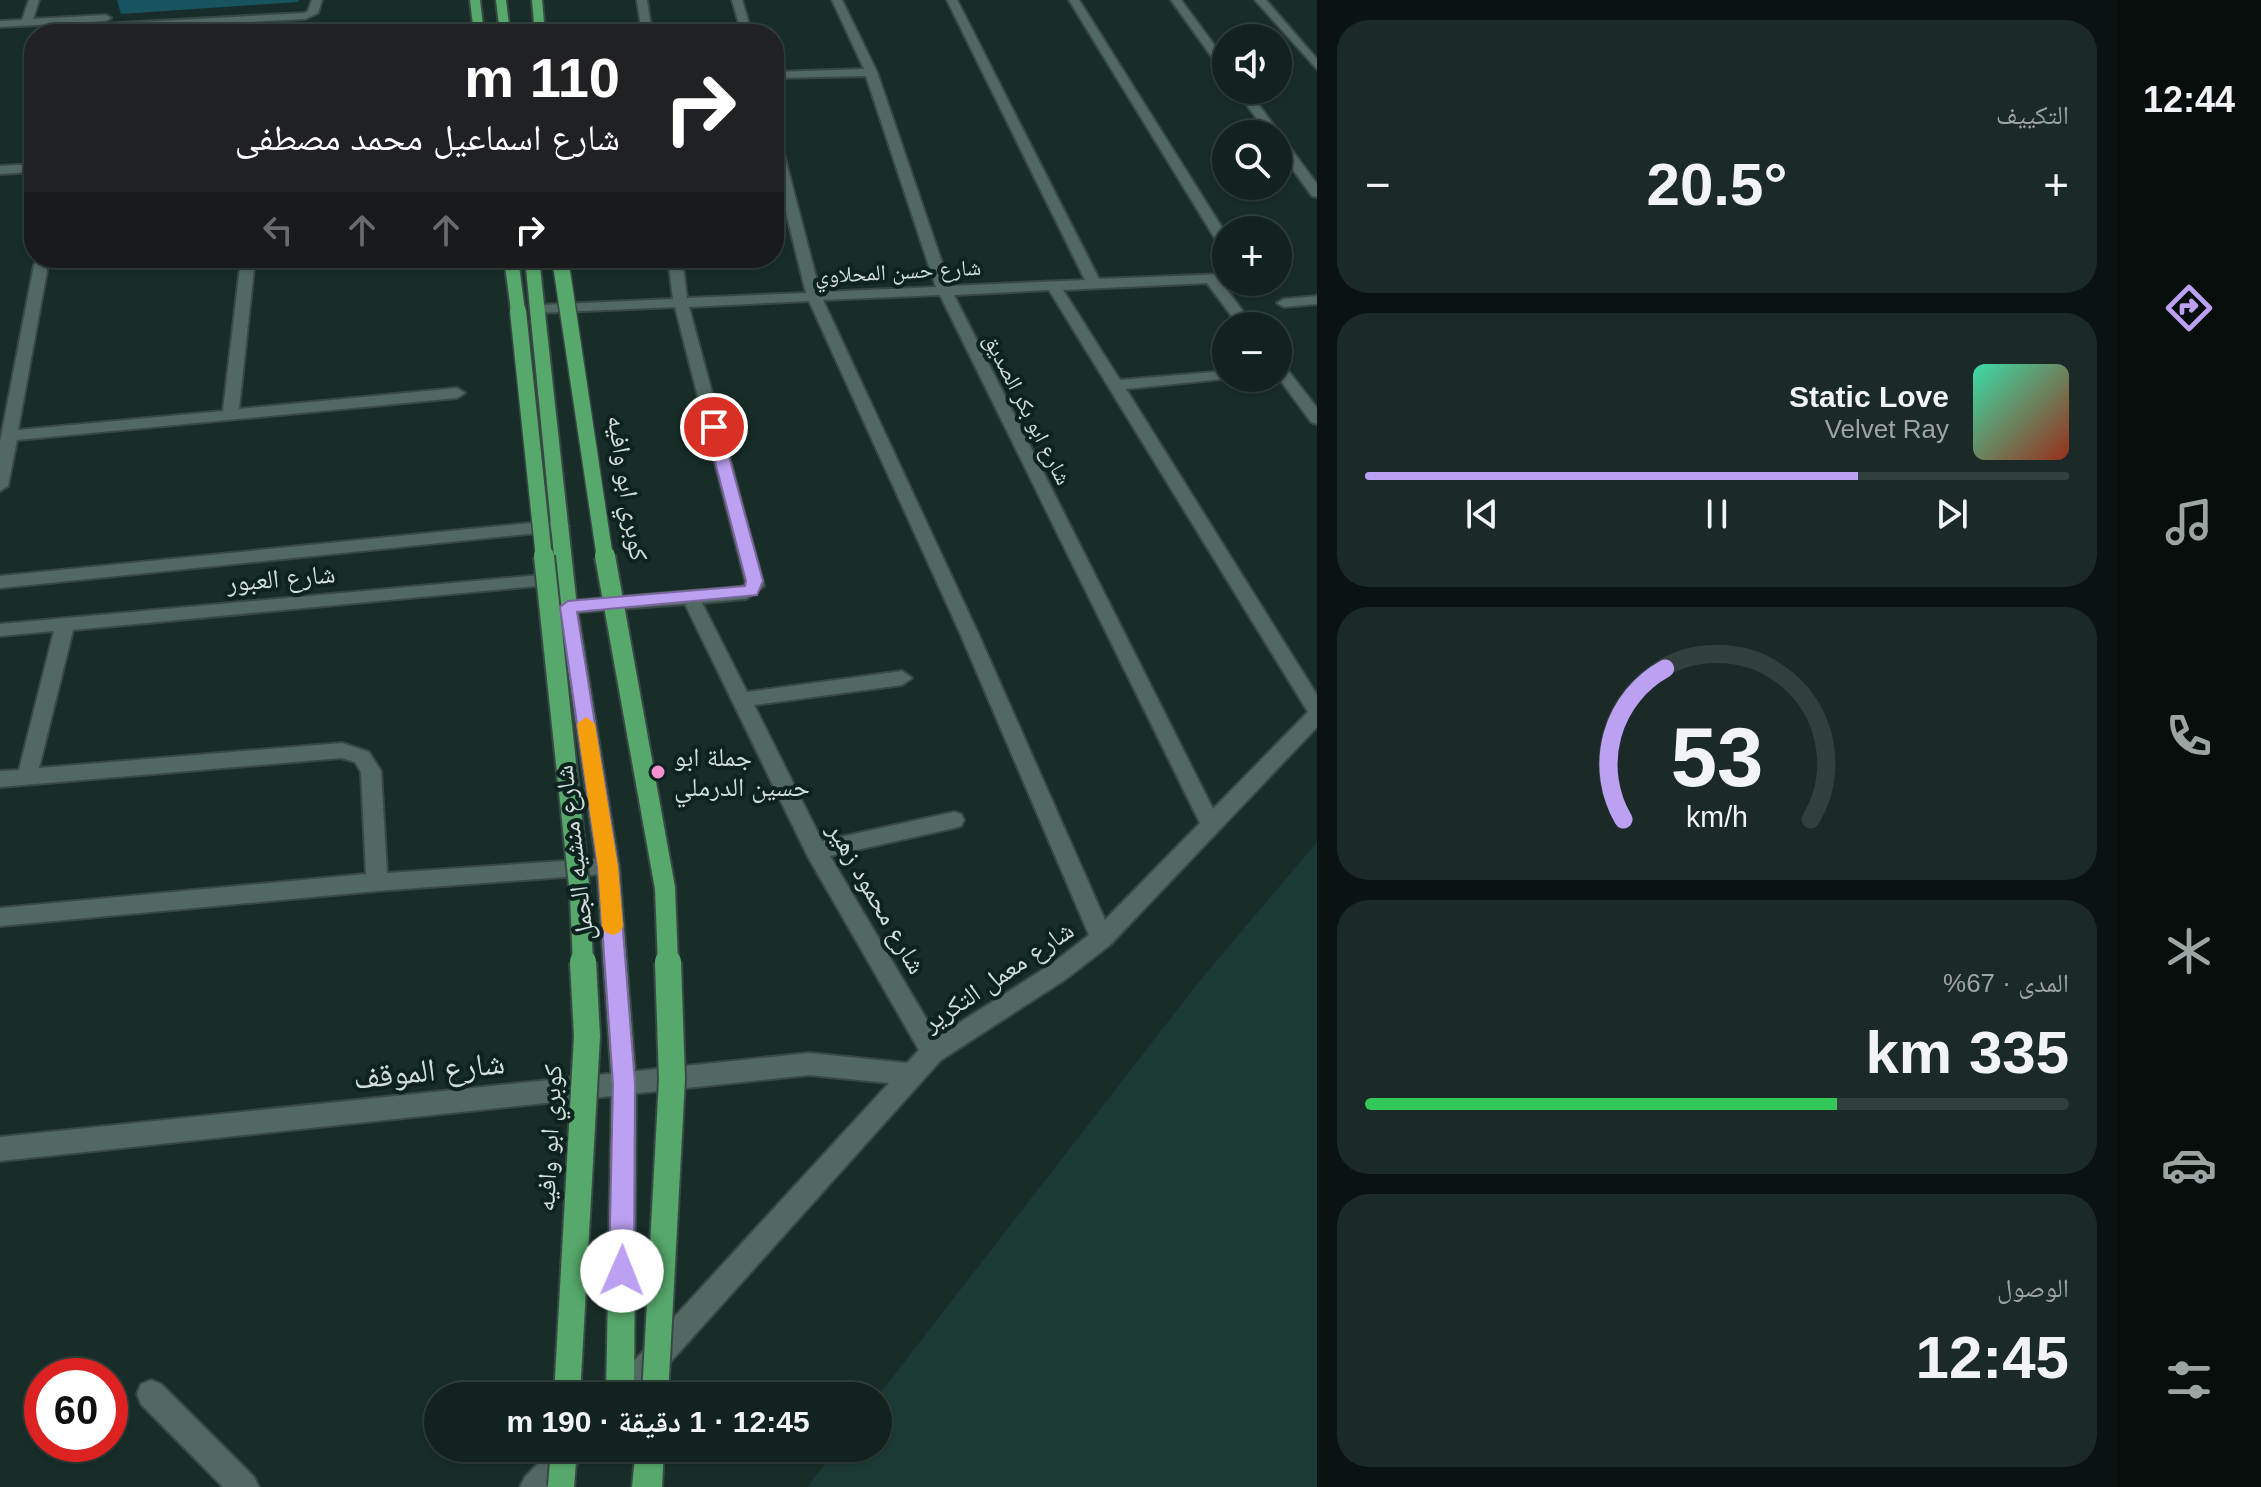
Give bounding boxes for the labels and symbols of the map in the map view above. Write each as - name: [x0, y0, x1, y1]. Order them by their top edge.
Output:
- street label: شارع حسن المحلاوي: [814, 255, 982, 293]
- street label: شارع ابو بكر الصديق: [978, 330, 1076, 489]
- pin: [680, 393, 748, 461]
- street label: كوبري ابو وافيه: [596, 413, 654, 564]
- street label: شارع العبور: [224, 558, 337, 599]
- place label: جملة ابو حسين الدرملي: [674, 742, 810, 808]
- street label: شارع منشيه الجمل: [548, 763, 601, 943]
- marker: جملة ابو حسين الدرملي: [649, 763, 667, 781]
- street label: شارع محمود زهير: [820, 816, 932, 980]
- street label: شارع معمل التكرير: [916, 914, 1080, 1039]
- street label: شارع الموقف: [352, 1044, 507, 1098]
- street label: كوبري ابو وافيه: [530, 1064, 573, 1212]
- position arrow: [580, 1229, 664, 1313]
- speed limit sign: 60: [24, 1358, 128, 1462]

